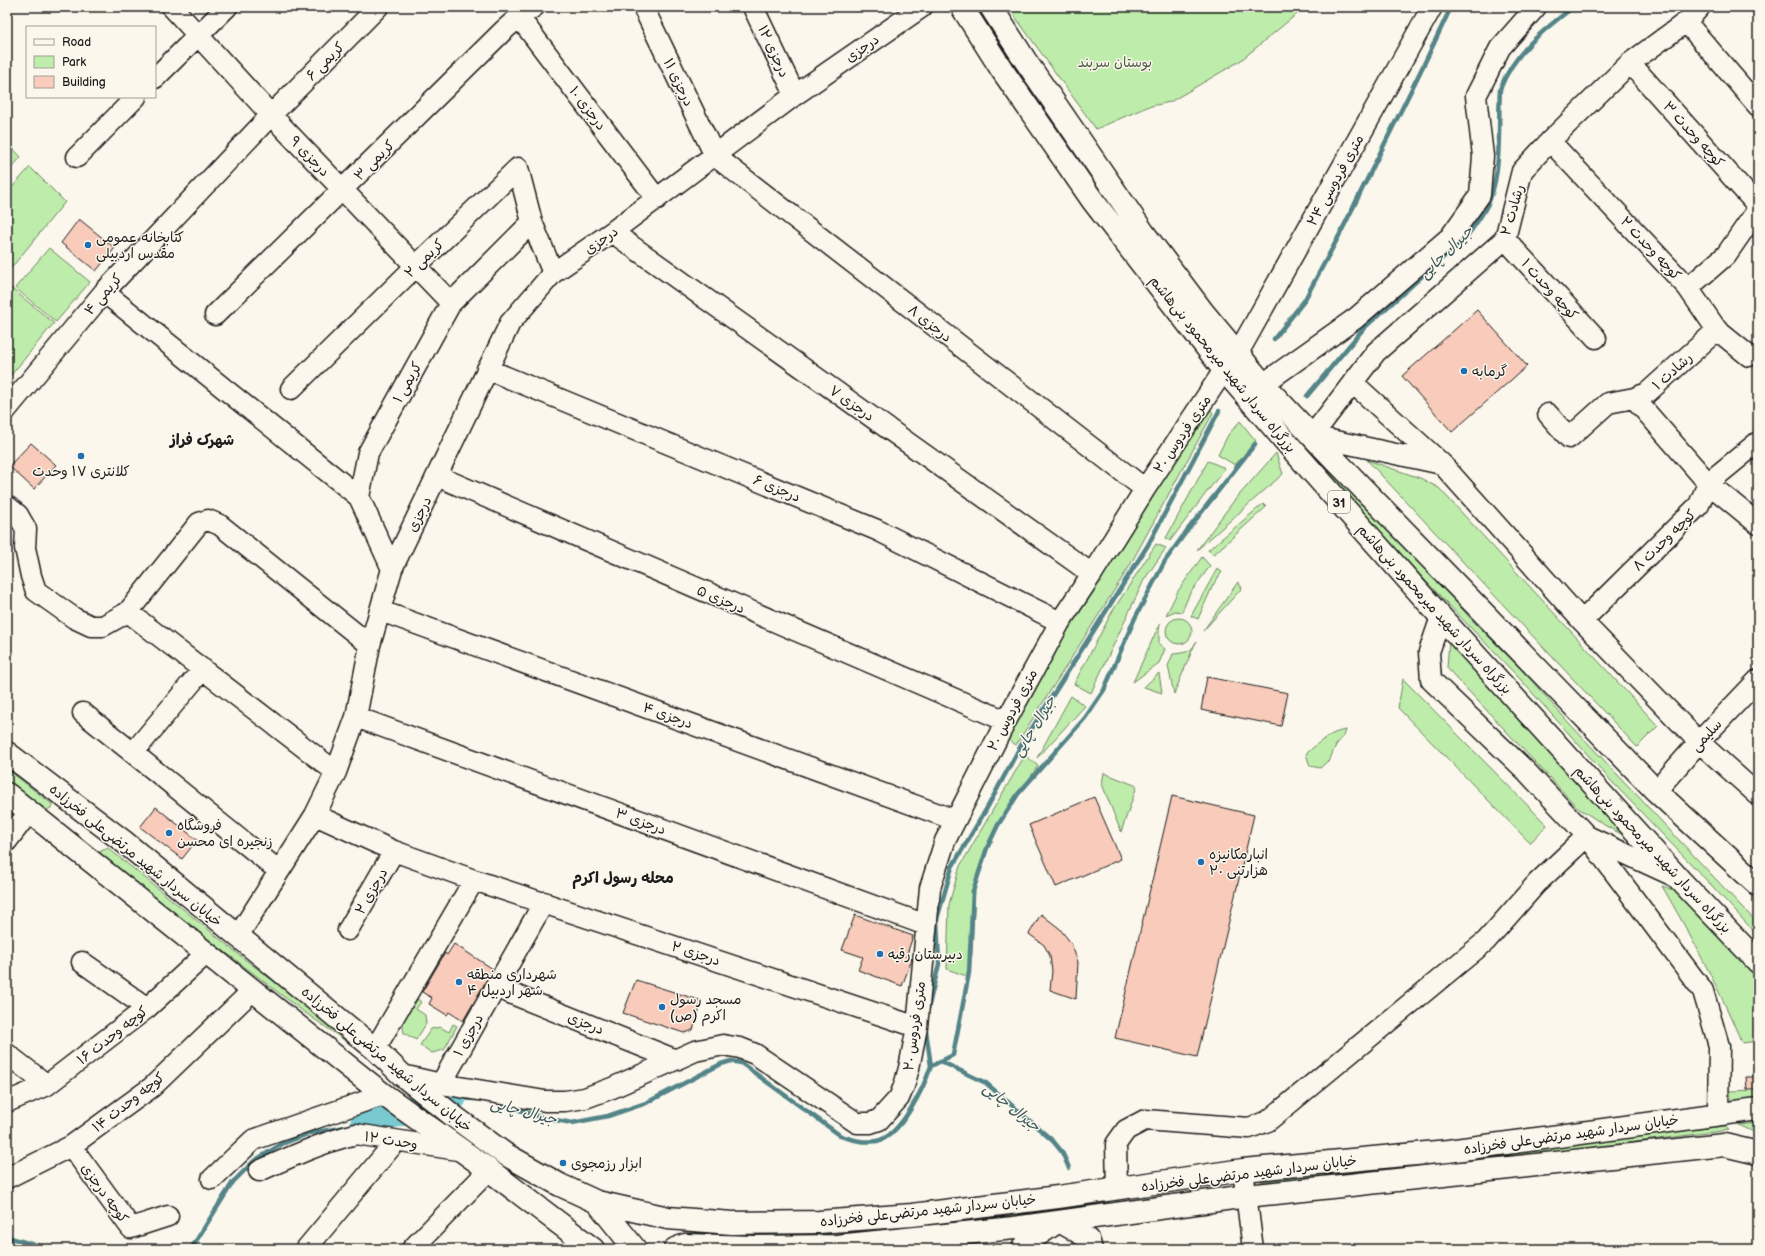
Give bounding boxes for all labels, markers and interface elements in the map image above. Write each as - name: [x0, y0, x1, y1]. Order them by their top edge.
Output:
- street label: درجزی ۱۲: [754, 22, 793, 80]
- legend: [26, 26, 156, 98]
- street label: درجزی: [842, 31, 882, 66]
- text: Road: [62, 35, 91, 50]
- street label: کریمی ۶: [303, 39, 348, 84]
- park label: بوستان سربند: [1078, 54, 1152, 71]
- text: Park: [62, 55, 86, 70]
- street label: درجزی ۱۱: [660, 55, 697, 109]
- text: Building: [62, 75, 106, 90]
- street label: درجزی ۱۰: [566, 83, 610, 134]
- street label: کوچه وحدت ۳: [1659, 98, 1728, 172]
- street label: ۲۴ متری فردوسی: [1303, 132, 1368, 229]
- street label: درجزی ۹: [286, 133, 333, 180]
- street label: کریمی ۳: [350, 136, 398, 184]
- street label: رشادت ۲: [1497, 183, 1528, 238]
- street label: کوچه وحدت ۲: [1616, 213, 1684, 284]
- water label: جیرال چایی: [1415, 221, 1478, 283]
- street label: درجزی: [581, 223, 621, 258]
- place label: کتابخانه عمومی مقدس اردبیلی: [96, 229, 184, 262]
- street label: کریمی ۲: [401, 235, 448, 281]
- marker: کتابخانه عمومی مقدس اردبیلی: [83, 240, 93, 250]
- street label: کوچه وحدت ۱: [1517, 255, 1582, 324]
- street label: کریمی ۴: [81, 270, 126, 319]
- street label: بزرگراه سردار شهید میرمحمود بنی‌هاشم: [1144, 272, 1299, 457]
- street label: درجزی ۸: [904, 301, 955, 346]
- street label: رشادت ۱: [1649, 349, 1696, 394]
- street label: کریمی ۱: [389, 359, 426, 406]
- place label: گرمابه: [1472, 363, 1507, 380]
- marker: گرمابه: [1459, 366, 1469, 376]
- street label: درجزی ۷: [826, 382, 877, 425]
- street label: ۲۰ متری فردوس: [1150, 392, 1215, 477]
- district label: شهرک فراز: [168, 431, 234, 450]
- marker: کلانتری ۱۷ وحدت: [76, 451, 86, 461]
- place label: کلانتری ۱۷ وحدت: [32, 463, 130, 480]
- street label: درجزی ۶: [751, 471, 803, 506]
- road number: 31: [1328, 491, 1350, 513]
- street label: درجزی: [404, 494, 435, 535]
- street label: کوچه وحدت ۸: [1629, 506, 1700, 575]
- street label: بزرگراه سردار شهید میرمحمود بنی‌هاشم: [1352, 521, 1515, 699]
- street label: درجزی ۵: [694, 582, 747, 617]
- street label: ۲۰ متری فردوس: [984, 666, 1041, 754]
- water label: جیرال چایی: [1008, 692, 1061, 760]
- street label: درجزی ۴: [641, 699, 695, 732]
- street label: سلیمی: [1687, 716, 1726, 755]
- street label: بزرگراه سردار شهید میرمحمود بنی‌هاشم: [1569, 762, 1735, 938]
- street label: خیابان سردار شهید مرتضی‌علی فخرزاده: [46, 780, 225, 930]
- street label: درجزی ۳: [613, 804, 668, 838]
- place label: فروشگاه زنجیره ای محسن: [177, 817, 273, 850]
- marker: فروشگاه زنجیره ای محسن: [164, 828, 174, 838]
- place label: انبارمکانیزه ۲۰ هزارتنی: [1209, 846, 1268, 879]
- marker: انبارمکانیزه ۲۰ هزارتنی: [1196, 857, 1206, 867]
- street label: درجزی ۲: [351, 865, 391, 917]
- district label: محله رسول اکرم: [572, 869, 674, 889]
- street label: درجزی ۲: [669, 938, 723, 969]
- place label: دبیرستان رقیه: [888, 946, 963, 963]
- marker: دبیرستان رقیه: [875, 949, 885, 959]
- place label: شهرداری منطقه ۴ شهر اردبیل: [467, 966, 557, 999]
- marker: شهرداری منطقه ۴ شهر اردبیل: [454, 977, 464, 987]
- street label: ۲۰ متری فردوس: [900, 980, 929, 1072]
- street label: خیابان سردار شهید مرتضی‌علی فخرزاده: [298, 983, 475, 1136]
- place label: مسجد رسول اکرم (ص): [670, 991, 741, 1027]
- street label: کوچه وحدت ۱۶: [74, 1002, 152, 1069]
- marker: مسجد رسول اکرم (ص): [657, 1002, 667, 1012]
- street label: درجزی: [565, 1009, 606, 1038]
- street label: درجزی ۱: [450, 1011, 487, 1060]
- street label: کوچه وحدت ۱۴: [89, 1069, 169, 1137]
- water label: جیرال چایی: [979, 1079, 1045, 1137]
- water label: جیرال چایی: [489, 1094, 560, 1130]
- street label: خیابان سردار شهید مرتضی‌علی فخرزاده: [1462, 1111, 1680, 1158]
- street label: وحدت ۱۲: [363, 1128, 419, 1153]
- street label: خیابان سردار شهید مرتضی‌علی فخرزاده: [1140, 1152, 1358, 1195]
- place label: ابزار رزمجوی: [571, 1155, 642, 1172]
- marker: ابزار رزمجوی: [558, 1158, 568, 1168]
- street label: کوچه درجزی: [76, 1160, 132, 1227]
- street label: خیابان سردار شهید مرتضی‌علی فخرزاده: [819, 1191, 1037, 1230]

